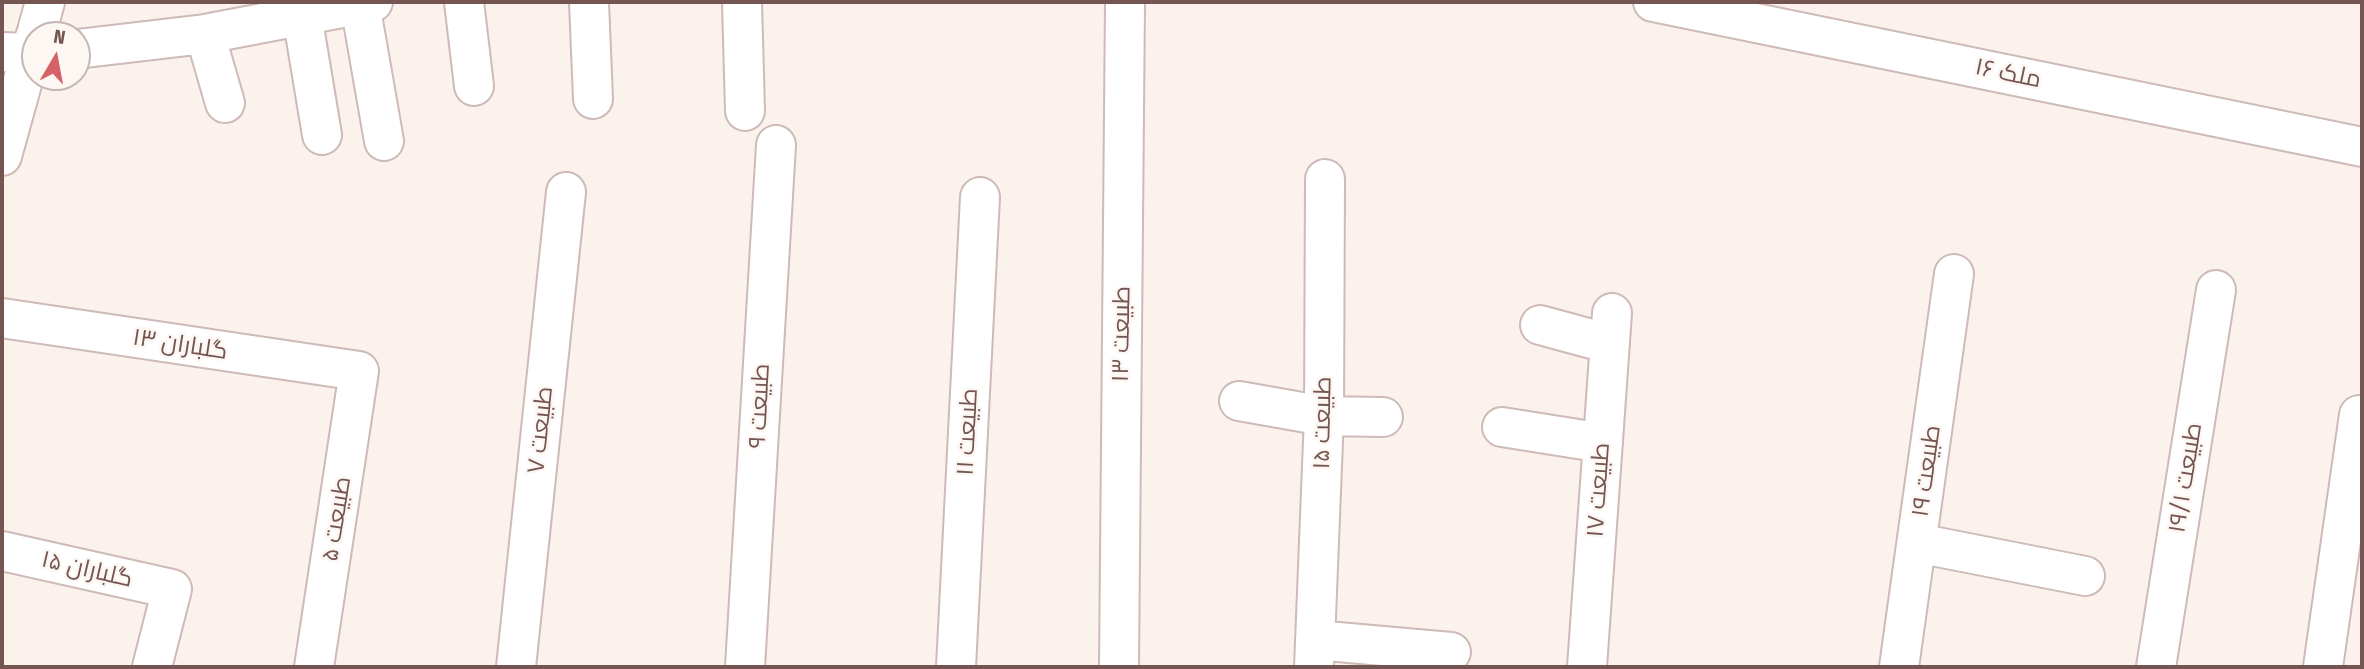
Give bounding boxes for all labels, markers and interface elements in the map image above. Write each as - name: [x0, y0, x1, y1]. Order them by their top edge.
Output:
- north arrow: [21, 21, 91, 91]
- text: N: [52, 24, 67, 49]
- street label: ملک ۱۶: [1972, 53, 2044, 95]
- street label: طبیعت ۱۳: [1107, 286, 1137, 382]
- street label: ۱۳ گلباران: [130, 323, 230, 367]
- street label: طبیعت ۹: [743, 363, 777, 449]
- street label: طبیعت ۱۵: [1308, 376, 1338, 470]
- street label: طبیعت ۷: [522, 385, 560, 475]
- street label: طبیعت ۱۱: [951, 388, 985, 476]
- street label: طبیعت ۱۹/۱: [2163, 421, 2209, 535]
- street label: طبیعت ۱۹: [1906, 423, 1948, 519]
- street label: طبیعت ۱۷: [1581, 442, 1617, 538]
- street label: ۵ طبیعت: [316, 474, 358, 564]
- street label: گلباران ۱۵: [39, 546, 135, 594]

